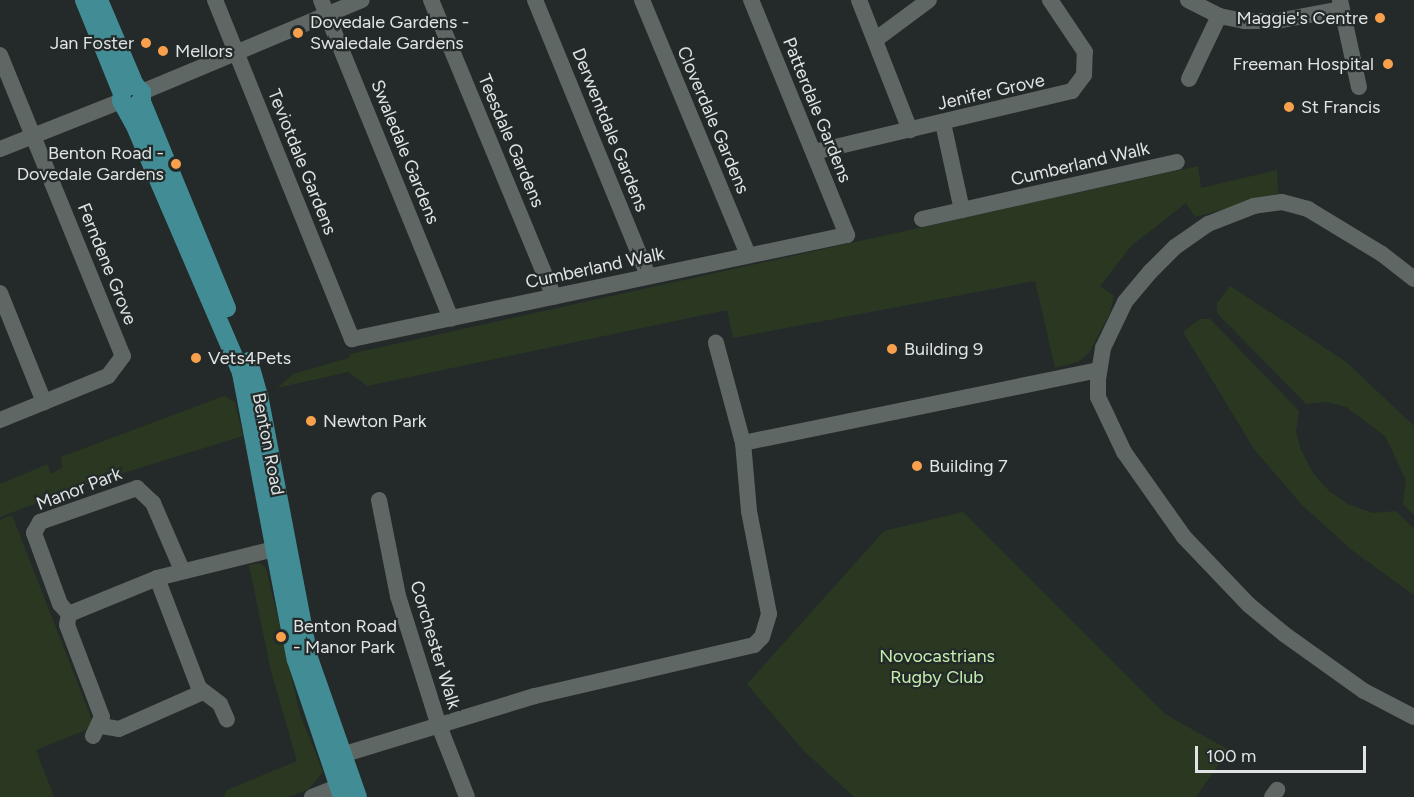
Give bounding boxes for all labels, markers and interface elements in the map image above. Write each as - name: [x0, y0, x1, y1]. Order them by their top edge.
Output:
- place label: Maggie's Centre: [1236, 7, 1368, 29]
- marker: Maggie's Centre: [1373, 11, 1387, 25]
- place label: Dovedale Gardens - Swaledale Gardens: [310, 12, 469, 54]
- marker: Dovedale Gardens - Swaledale Gardens: [291, 26, 305, 40]
- place label: Jan Foster: [50, 32, 134, 54]
- street label: Patterdale Gardens: [778, 34, 856, 186]
- marker: Jan Foster: [139, 36, 153, 50]
- place label: Mellors: [175, 40, 233, 62]
- street label: Cloverdale Gardens: [672, 43, 754, 197]
- marker: Mellors: [156, 44, 170, 58]
- street label: Derwentdale Gardens: [567, 45, 653, 215]
- place label: Freeman Hospital: [1233, 53, 1374, 75]
- marker: Freeman Hospital: [1379, 55, 1397, 73]
- street label: Jenifer Grove: [935, 69, 1047, 115]
- street label: Teesdale Gardens: [473, 71, 549, 211]
- street label: Swaledale Gardens: [366, 77, 444, 227]
- street label: Teviotdale Gardens: [263, 86, 341, 238]
- place label: St Francis: [1301, 96, 1381, 118]
- marker: St Francis: [1282, 100, 1296, 114]
- street label: Cumberland Walk: [1009, 138, 1151, 190]
- place label: Benton Road - Dovedale Gardens: [17, 143, 164, 186]
- marker: Benton Road - Dovedale Gardens: [169, 157, 183, 171]
- street label: Ferndene Grove: [73, 200, 141, 328]
- street label: Cumberland Walk: [524, 243, 666, 293]
- place label: Building 9: [904, 338, 983, 360]
- marker: Building 9: [885, 342, 899, 356]
- place label: Vets4Pets: [208, 347, 291, 369]
- marker: Vets4Pets: [189, 351, 203, 365]
- street label: Benton Road: [247, 391, 289, 497]
- place label: Newton Park: [323, 410, 427, 432]
- marker: Newton Park: [304, 414, 318, 428]
- place label: Building 7: [929, 455, 1008, 477]
- marker: Building 7: [910, 459, 924, 473]
- street label: Manor Park: [33, 463, 125, 515]
- street label: Corchester Walk: [405, 578, 465, 712]
- place label: Benton Road - Manor Park: [293, 616, 397, 658]
- marker: Benton Road - Manor Park: [274, 630, 288, 644]
- park label: Novocastrians Rugby Club: [879, 646, 995, 688]
- scale bar: [1198, 734, 1369, 772]
- text: 100 m: [1206, 745, 1256, 767]

